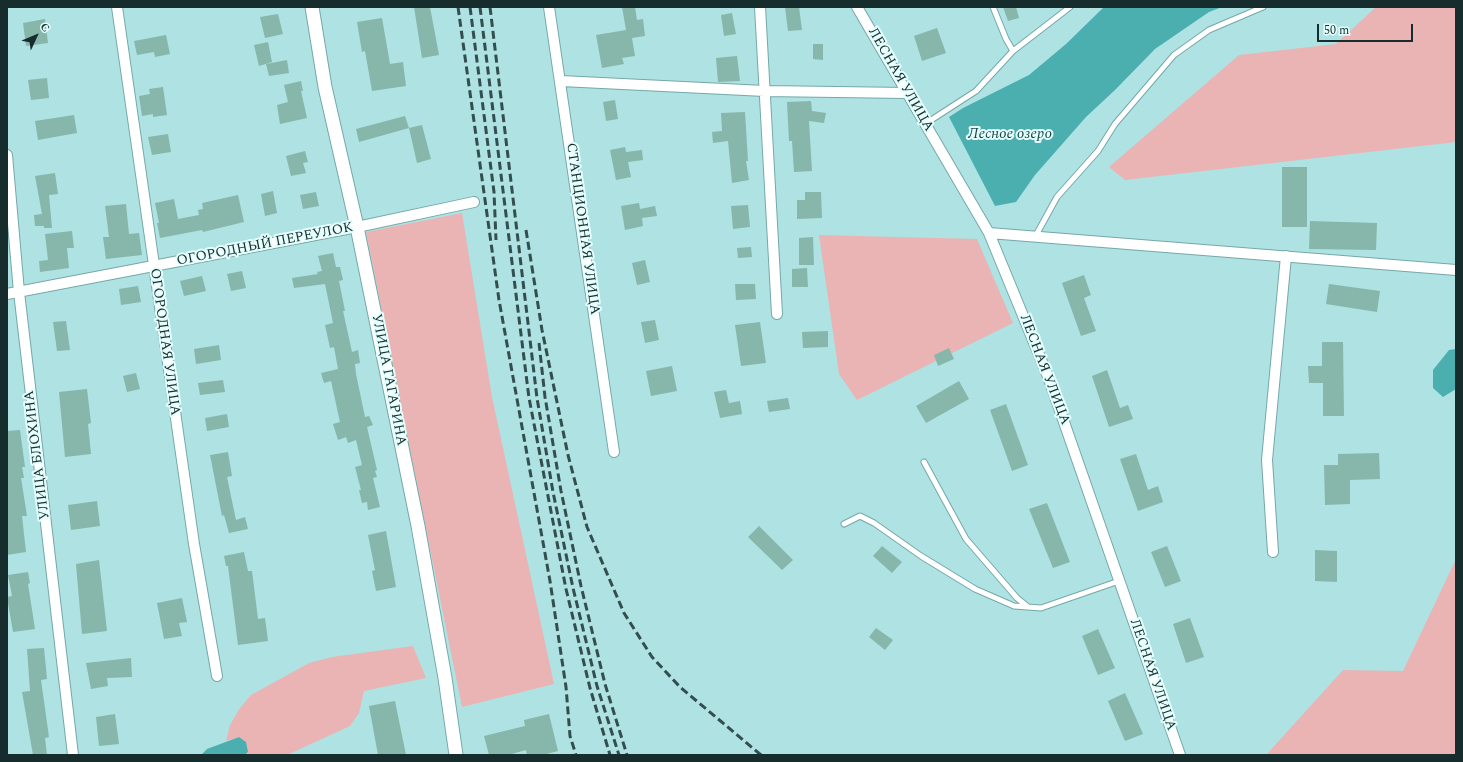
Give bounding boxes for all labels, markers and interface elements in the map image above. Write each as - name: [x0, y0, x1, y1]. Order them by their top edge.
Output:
- north arrow: [16, 16, 56, 56]
- scale bar: [1319, 16, 1415, 42]
- text: С: [36, 19, 54, 36]
- text: 50 m: [1324, 21, 1349, 40]
- street label: ЛЕСНАЯ УЛИЦА: [864, 25, 936, 135]
- water label: Лесное озеро: [968, 126, 1052, 144]
- street label: СТАНЦИОННАЯ УЛИЦА: [562, 142, 602, 316]
- street label: ОГОРОДНЫЙ ПЕРЕУЛОК: [175, 220, 355, 270]
- street label: ОГОРОДНАЯ УЛИЦА: [145, 267, 183, 417]
- street label: ЛЕСНАЯ УЛИЦА: [1015, 312, 1073, 428]
- street label: УЛИЦА ГАГАРИНА: [367, 313, 409, 447]
- street label: УЛИЦА БЛОХИНА: [22, 390, 54, 520]
- street label: ЛЕСНАЯ УЛИЦА: [1125, 617, 1179, 733]

